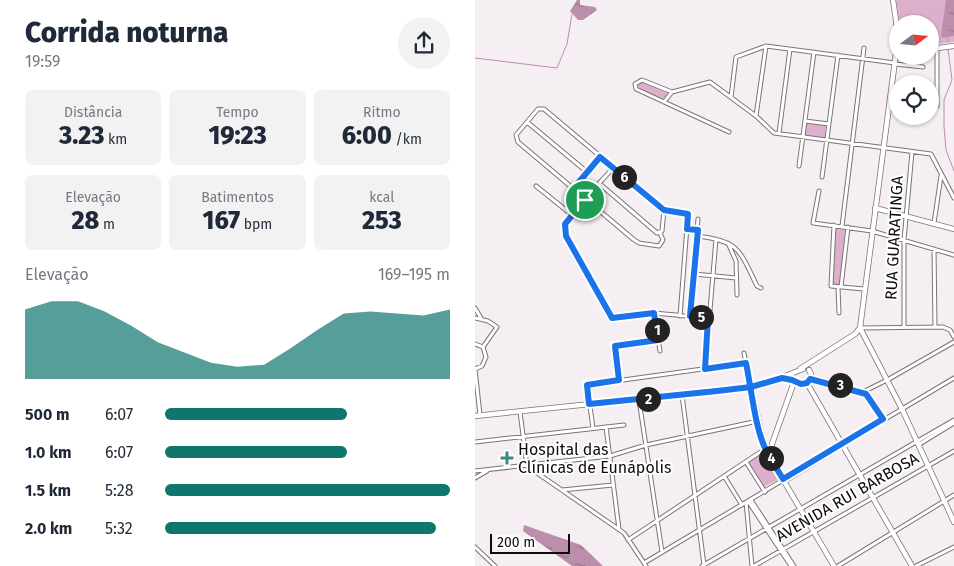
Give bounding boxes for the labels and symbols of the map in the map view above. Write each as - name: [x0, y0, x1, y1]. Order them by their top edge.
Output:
- north arrow: [889, 15, 939, 65]
- pin: 6: [611, 164, 637, 190]
- street label: RUA GUARATINGA: [881, 175, 907, 301]
- pin: [564, 179, 606, 221]
- pin: 5: [689, 304, 713, 330]
- pin: 1: [645, 318, 669, 342]
- pin: 3: [827, 372, 853, 398]
- pin: 2: [635, 386, 661, 412]
- place label: Hospital das Clínicas de Eunápolis: [518, 440, 671, 477]
- pin: 4: [759, 446, 783, 470]
- street label: AVENIDA RUI BARBOSA: [772, 448, 923, 546]
- marker: Hospital das Clínicas de Eunápolis: [500, 451, 514, 465]
- scale bar: [490, 531, 570, 554]

